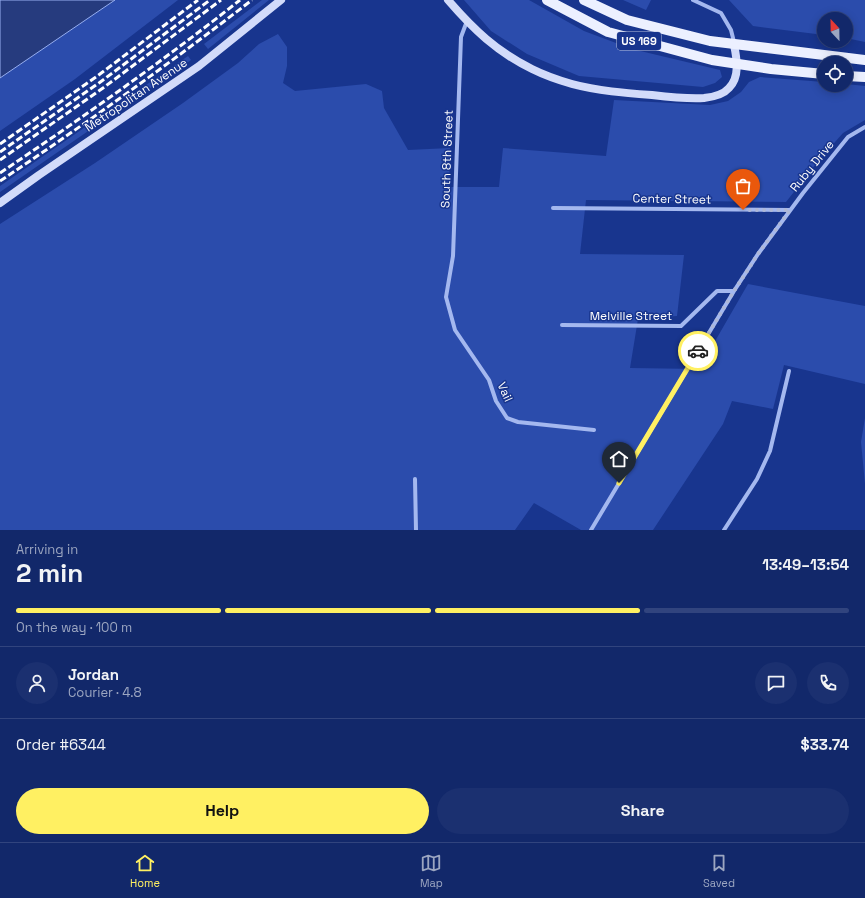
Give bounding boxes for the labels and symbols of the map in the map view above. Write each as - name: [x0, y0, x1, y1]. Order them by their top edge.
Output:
- north arrow: [817, 12, 853, 48]
- road number: US 169: [617, 32, 661, 50]
- street label: Metropolitan Avenue: [82, 55, 190, 135]
- street label: South 8th Street: [437, 110, 457, 208]
- street label: Ruby Drive: [786, 137, 838, 195]
- pin: [726, 169, 760, 210]
- street label: Center Street: [633, 190, 711, 208]
- street label: Melville Street: [590, 308, 672, 324]
- courier: [678, 331, 718, 371]
- street label: Vail: [494, 380, 516, 404]
- pin: [602, 442, 636, 483]

